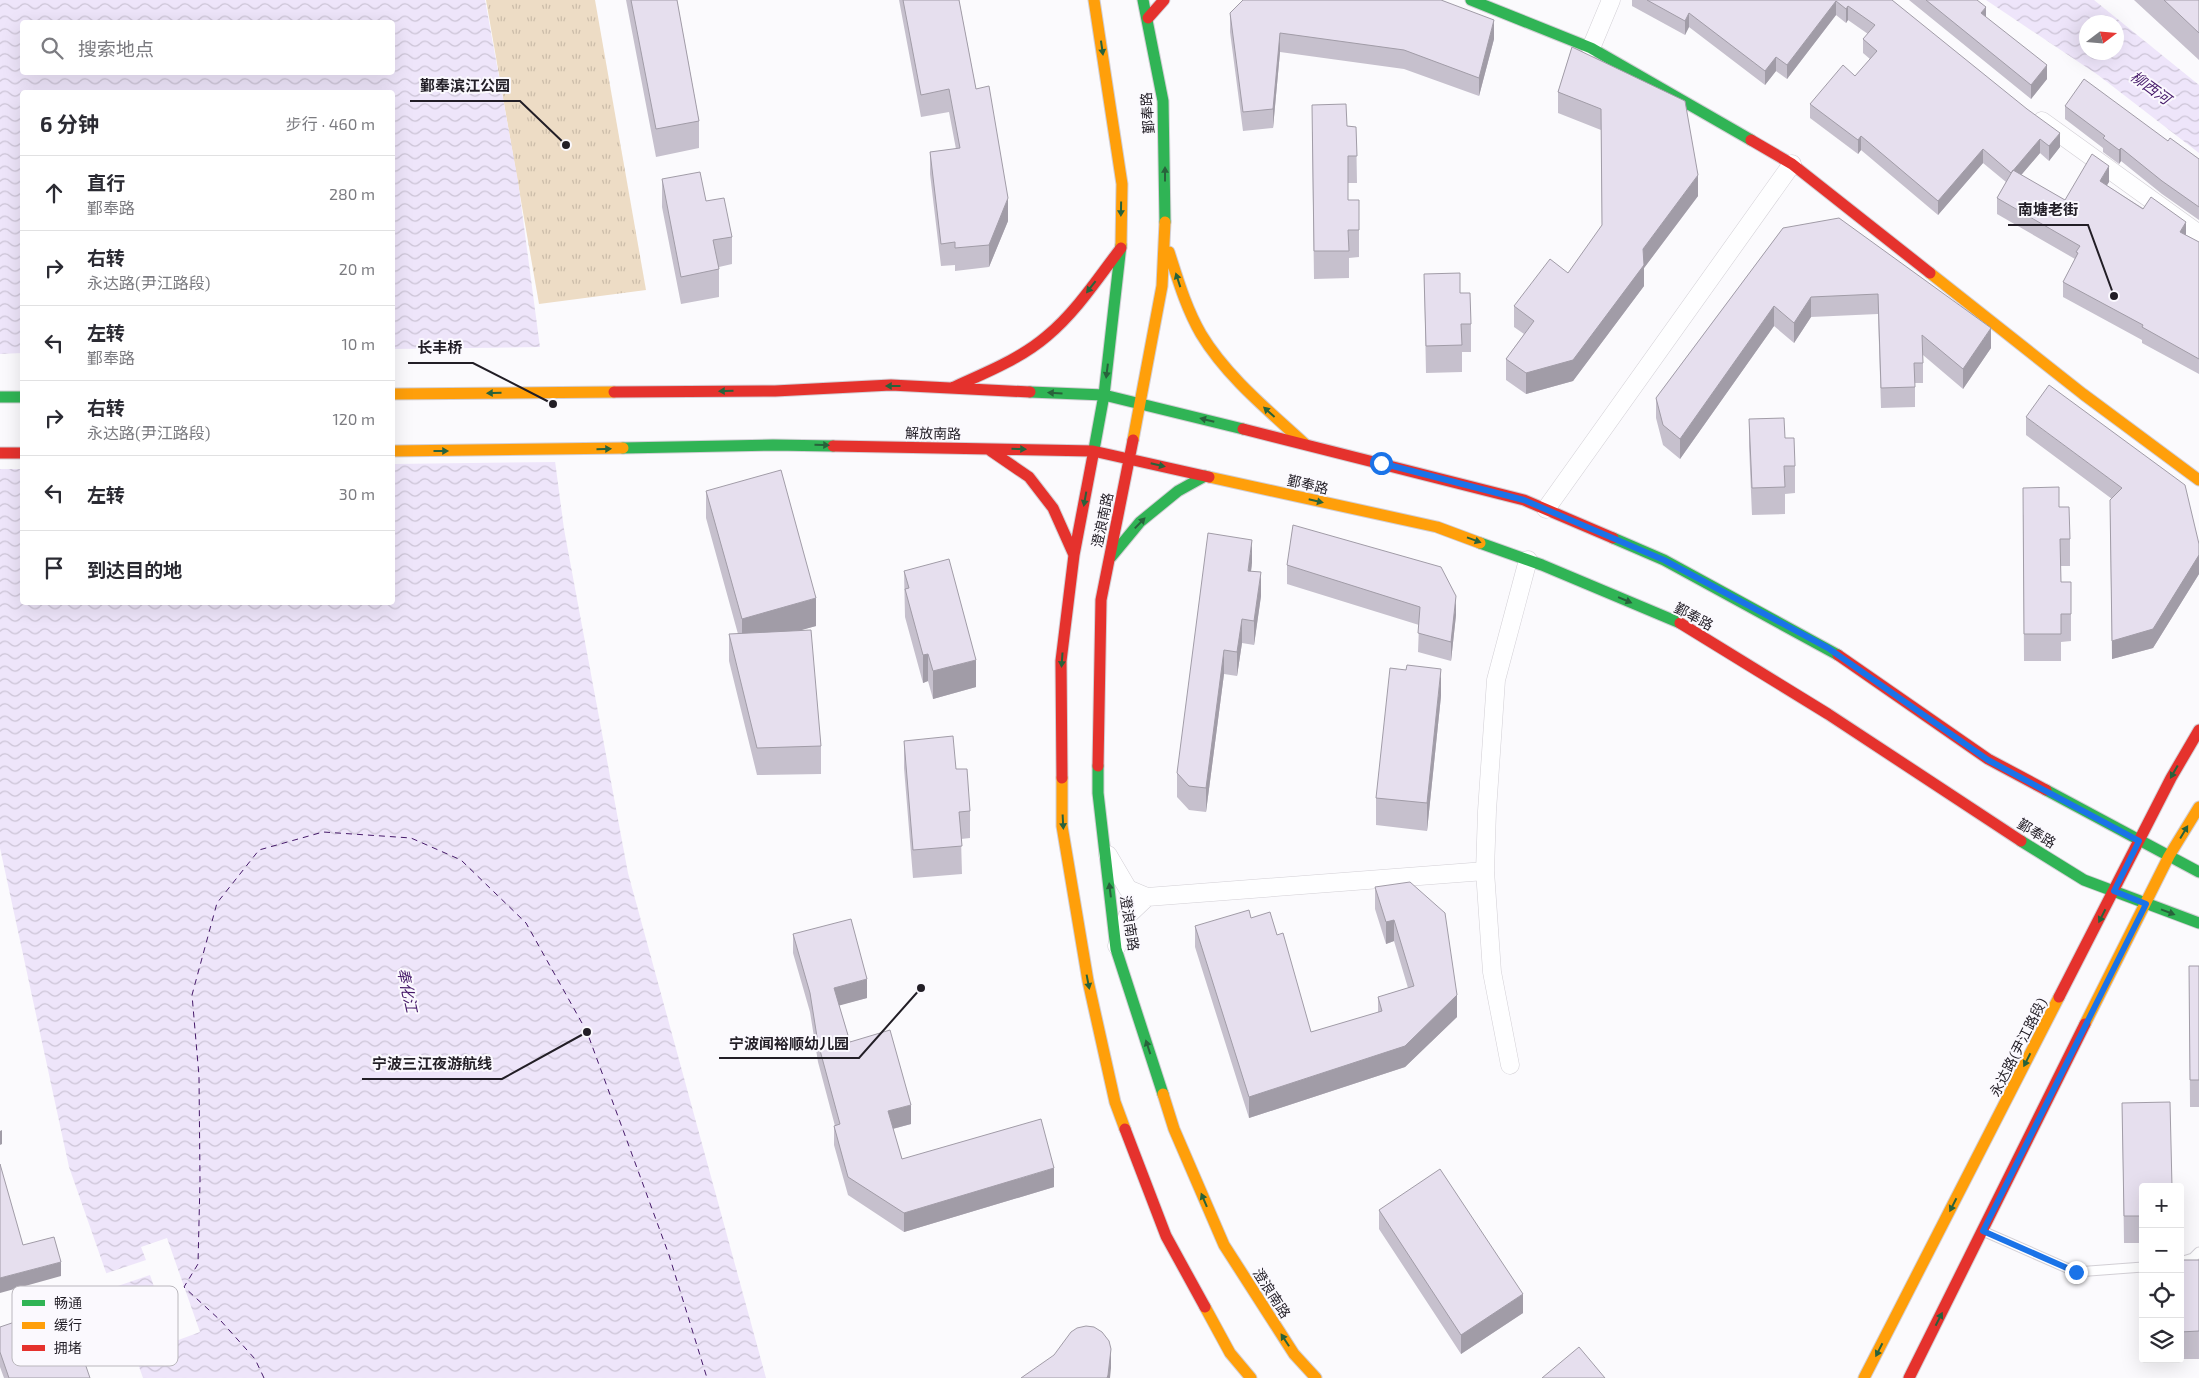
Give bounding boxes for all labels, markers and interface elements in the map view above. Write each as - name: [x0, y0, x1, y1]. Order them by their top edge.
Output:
- north arrow: [2079, 15, 2124, 60]
- search box: [20, 20, 395, 75]
- icon: search: [38, 34, 66, 62]
- text: 搜索地点: [78, 37, 154, 60]
- one-way arrow: [1098, 40, 1106, 56]
- water label: 柳西河: [2128, 66, 2177, 109]
- callout: 鄞奉滨江公园: [410, 71, 520, 101]
- text: 鄞奉滨江公园: [420, 76, 510, 94]
- street label: 鄞奉路: [1137, 91, 1157, 135]
- text: 6 分钟: [40, 111, 99, 136]
- text: 步行 · 460 m: [286, 114, 375, 133]
- one-way arrow: [1161, 166, 1169, 182]
- text: 直行: [87, 171, 125, 194]
- icon: ahead: [40, 179, 68, 207]
- text: 280 m: [329, 184, 375, 203]
- callout: 南塘老街: [2008, 195, 2088, 225]
- text: 鄞奉路: [87, 198, 135, 217]
- text: 南塘老街: [2018, 200, 2078, 218]
- one-way arrow: [1117, 201, 1125, 217]
- text: 右转: [87, 246, 125, 269]
- icon: right: [40, 254, 68, 282]
- text: 20 m: [339, 259, 375, 278]
- one-way arrow: [1174, 272, 1182, 287]
- text: 永达路(尹江路段): [87, 273, 211, 292]
- one-way arrow: [1086, 280, 1096, 294]
- text: 左转: [87, 321, 125, 344]
- icon: left: [40, 329, 68, 357]
- callout: 长丰桥: [408, 333, 473, 363]
- text: 10 m: [341, 334, 375, 353]
- text: 长丰桥: [417, 338, 463, 356]
- text: 鄞奉路: [87, 348, 135, 367]
- one-way arrow: [1103, 363, 1111, 379]
- one-way arrow: [884, 382, 900, 390]
- one-way arrow: [718, 387, 734, 395]
- one-way arrow: [486, 389, 502, 397]
- one-way arrow: [1047, 389, 1063, 397]
- text: 右转: [87, 396, 125, 419]
- icon: right: [40, 404, 68, 432]
- one-way arrow: [1263, 406, 1276, 417]
- text: 120 m: [332, 409, 375, 428]
- one-way arrow: [1199, 416, 1214, 424]
- text: 永达路(尹江路段): [87, 423, 211, 442]
- street label: 解放南路: [905, 424, 961, 442]
- one-way arrow: [814, 442, 830, 450]
- one-way arrow: [596, 445, 612, 453]
- one-way arrow: [1011, 445, 1027, 453]
- one-way arrow: [433, 447, 449, 455]
- route start: [1370, 452, 1393, 475]
- one-way arrow: [1150, 461, 1165, 469]
- street label: 鄞奉路: [1286, 471, 1330, 497]
- icon: left: [40, 479, 68, 507]
- text: 左转: [87, 483, 125, 506]
- text: 30 m: [339, 484, 375, 503]
- one-way arrow: [1080, 491, 1088, 507]
- street label: 澄浪南路: [1088, 491, 1116, 549]
- one-way arrow: [1309, 497, 1324, 505]
- one-way arrow: [1134, 518, 1146, 530]
- one-way arrow: [1467, 536, 1482, 544]
- icon: arrive: [40, 554, 68, 582]
- text: 到达目的地: [87, 558, 182, 581]
- one-way arrow: [1618, 596, 1633, 604]
- street label: 鄞奉路: [1671, 599, 1717, 633]
- one-way arrow: [1057, 652, 1065, 668]
- one-way arrow: [2170, 766, 2179, 779]
- one-way arrow: [1059, 814, 1067, 830]
- street label: 鄞奉路: [2015, 815, 2059, 851]
- one-way arrow: [2180, 825, 2189, 838]
- one-way arrow: [1106, 882, 1114, 898]
- street label: 澄浪南路: [1117, 894, 1143, 952]
- one-way arrow: [2161, 908, 2176, 916]
- one-way arrow: [2098, 909, 2106, 923]
- water label: 奉化江: [395, 966, 422, 1016]
- one-way arrow: [1085, 975, 1093, 991]
- street label: 永达路(尹江路段): [1986, 995, 2050, 1099]
- callout: 宁波闻裕顺幼儿园: [719, 1028, 859, 1058]
- text: 宁波闻裕顺幼儿园: [729, 1034, 849, 1052]
- one-way arrow: [1144, 1040, 1151, 1055]
- callout: 宁波三江夜游航线: [362, 1049, 502, 1079]
- one-way arrow: [2023, 1053, 2031, 1068]
- text: 宁波三江夜游航线: [372, 1054, 492, 1072]
- map controls: [2139, 1183, 2184, 1363]
- button: +: [2139, 1183, 2184, 1228]
- one-way arrow: [1200, 1193, 1208, 1207]
- one-way arrow: [1949, 1198, 1957, 1212]
- button: −: [2139, 1228, 2184, 1273]
- route end: [2065, 1261, 2088, 1284]
- street label: 澄浪南路: [1250, 1265, 1294, 1321]
- button: locate: [2139, 1273, 2184, 1318]
- legend: [12, 1286, 178, 1366]
- text: 畅通: [54, 1294, 82, 1311]
- one-way arrow: [1935, 1312, 1943, 1326]
- text: 缓行: [54, 1316, 82, 1333]
- button: layers: [2139, 1318, 2184, 1363]
- one-way arrow: [1280, 1334, 1290, 1347]
- text: 拥堵: [54, 1339, 82, 1356]
- one-way arrow: [1875, 1342, 1883, 1357]

